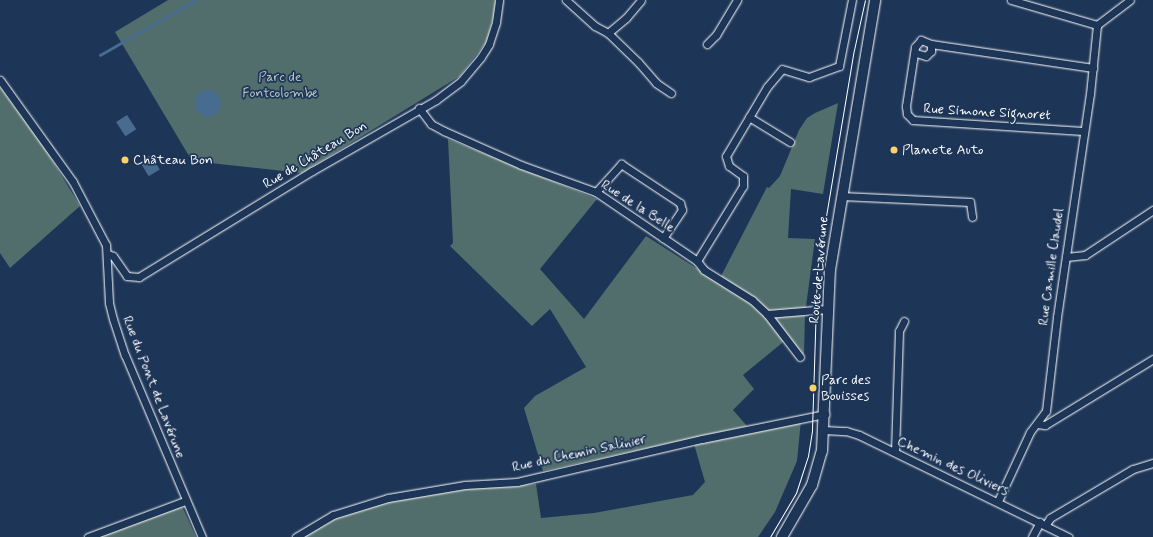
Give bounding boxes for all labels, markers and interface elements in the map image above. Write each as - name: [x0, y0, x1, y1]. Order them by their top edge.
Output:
- park label: Parc de Fontcolombe: [242, 69, 318, 102]
- street label: Rue Simone Signoret: [924, 100, 1050, 124]
- street label: Rue de Château Bon: [259, 117, 371, 193]
- place label: Planete Auto: [902, 142, 984, 158]
- marker: Planete Auto: [889, 145, 899, 155]
- place label: Château Bon: [133, 152, 213, 168]
- marker: Château Bon: [120, 155, 130, 165]
- street label: Rue de la Belle: [598, 176, 678, 236]
- street label: Rue Camille Claudel: [1034, 208, 1068, 326]
- street label: Route de Lavérune: [806, 216, 832, 324]
- street label: Rue du Pont de Lavérune: [120, 317, 188, 457]
- place label: Parc des Bouisses: [821, 372, 871, 404]
- marker: Parc des Bouisses: [808, 383, 818, 393]
- street label: Rue du Chemin Salinier: [509, 430, 649, 476]
- street label: Chemin des Oliviers: [894, 433, 1012, 499]

